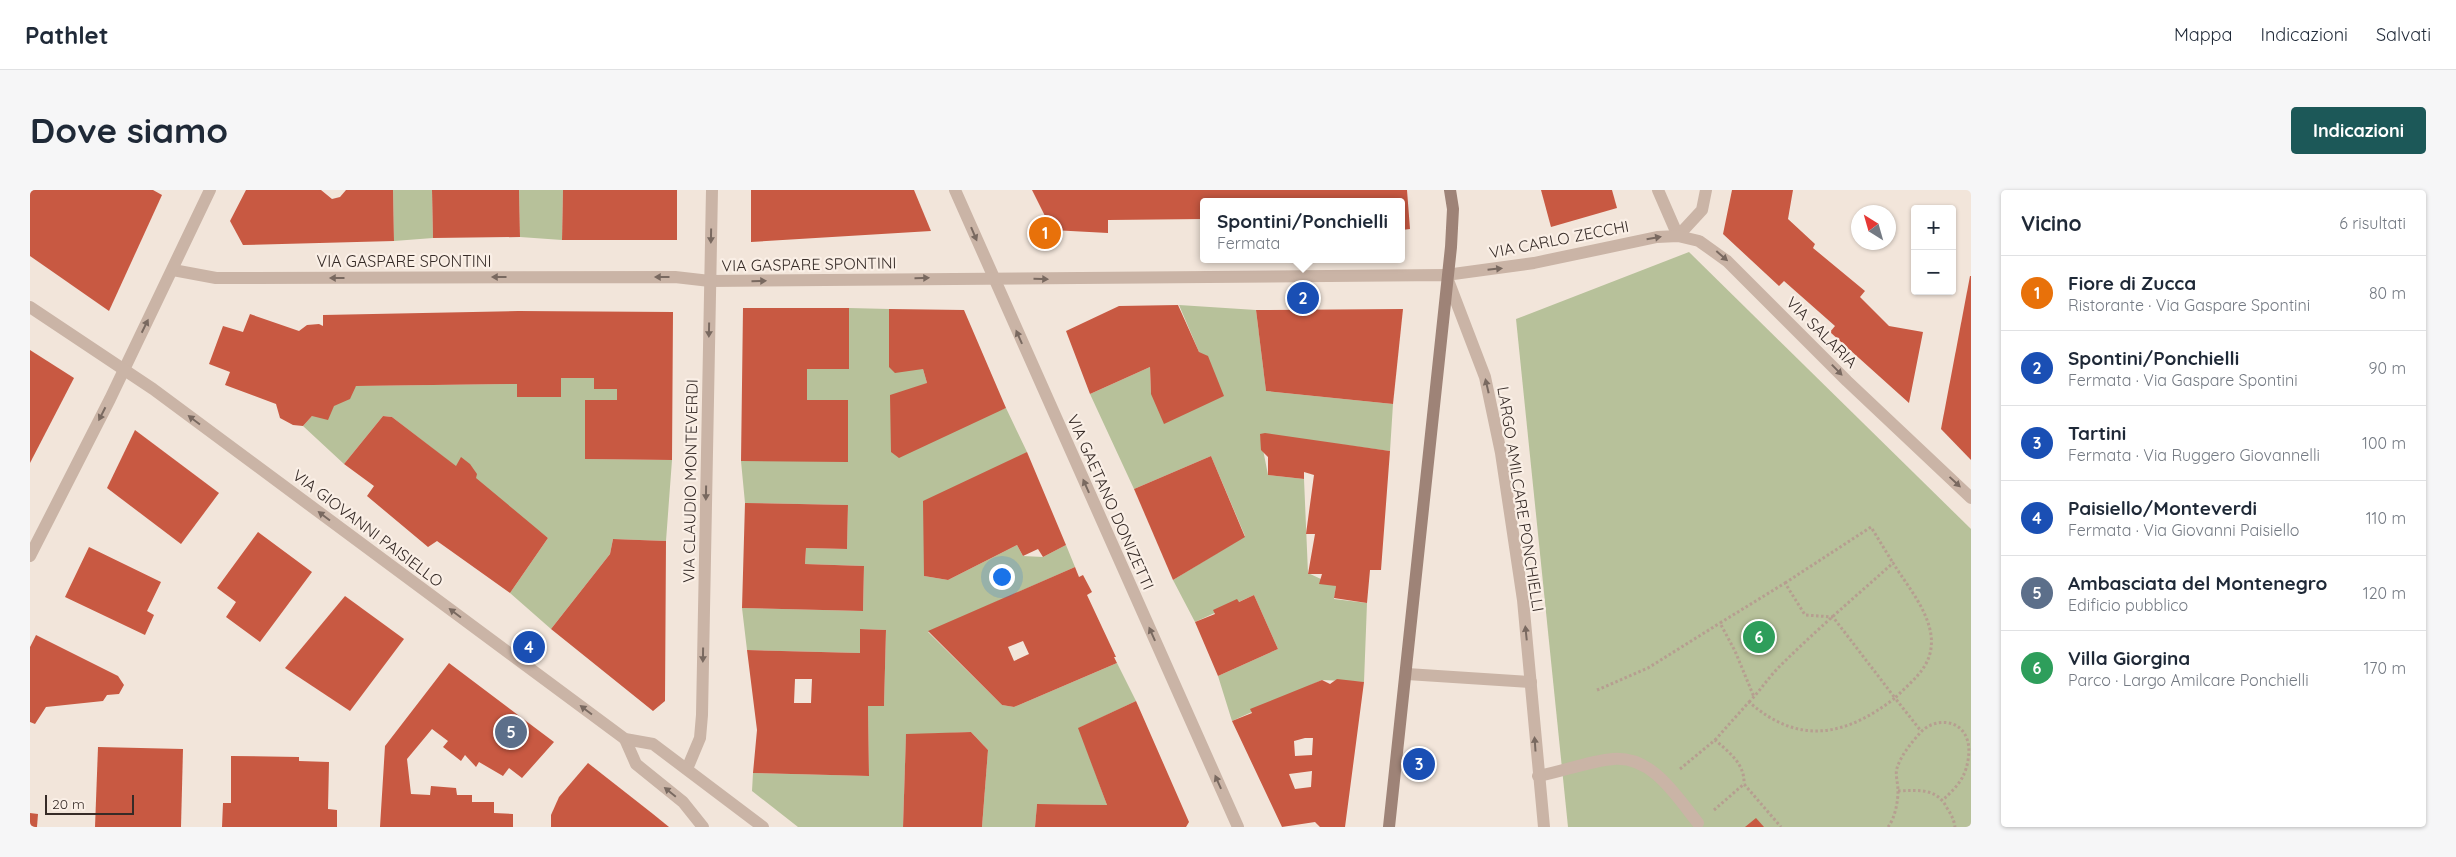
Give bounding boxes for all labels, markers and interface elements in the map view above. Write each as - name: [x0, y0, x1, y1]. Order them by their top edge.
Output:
- text: Pathlet: [25, 20, 109, 50]
- text: Mappa: [2174, 23, 2232, 46]
- text: Indicazioni: [2260, 23, 2348, 46]
- text: Salvati: [2376, 23, 2431, 46]
- button: Indicazioni: [2291, 107, 2426, 154]
- text: Dove siamo: [30, 108, 228, 152]
- popup: [1200, 198, 1405, 263]
- north arrow: [1851, 205, 1896, 250]
- map controls: [1911, 205, 1956, 295]
- button: +: [1911, 205, 1956, 250]
- text: Spontini/Ponchielli: [1217, 209, 1388, 233]
- text: Vicino: [2021, 210, 2082, 236]
- text: 6 risultati: [2339, 213, 2406, 233]
- pin: 1: [1029, 214, 1061, 252]
- street label: VIA CARLO ZECCHI: [1488, 216, 1630, 262]
- one-way arrow: [971, 227, 979, 241]
- one-way arrow: [707, 228, 715, 244]
- text: Fermata: [1217, 233, 1280, 253]
- one-way arrow: [1647, 233, 1663, 241]
- one-way arrow: [1715, 250, 1727, 262]
- button: −: [1911, 250, 1956, 295]
- street label: VIA GASPARE SPONTINI: [317, 251, 492, 271]
- street label: VIA GASPARE SPONTINI: [721, 252, 897, 276]
- one-way arrow: [1487, 265, 1503, 273]
- text: Fiore di Zucca: [2068, 271, 2196, 295]
- one-way arrow: [491, 273, 507, 281]
- one-way arrow: [654, 273, 670, 281]
- one-way arrow: [329, 274, 345, 282]
- one-way arrow: [914, 274, 930, 282]
- one-way arrow: [1034, 275, 1050, 283]
- one-way arrow: [751, 277, 767, 285]
- pin: 2: [1287, 279, 1319, 317]
- text: 1: [2034, 283, 2040, 303]
- text: 80 m: [2369, 283, 2406, 303]
- street label: VIA SALARIA: [1782, 292, 1862, 372]
- text: Ristorante · Via Gaspare Spontini: [2068, 295, 2310, 315]
- one-way arrow: [141, 319, 149, 333]
- one-way arrow: [705, 322, 713, 338]
- one-way arrow: [1015, 330, 1023, 344]
- text: Spontini/Ponchielli: [2068, 346, 2239, 370]
- text: 2: [2032, 358, 2042, 378]
- text: 90 m: [2369, 358, 2406, 378]
- one-way arrow: [1831, 364, 1843, 376]
- text: Fermata · Via Gaspare Spontini: [2068, 370, 2298, 390]
- street label: VIA CLAUDIO MONTEVERDI: [678, 379, 702, 583]
- one-way arrow: [1483, 379, 1491, 394]
- street label: LARGO AMILCARE PONCHIELLI: [1493, 385, 1549, 613]
- one-way arrow: [98, 406, 106, 421]
- street label: VIA GAETANO DONIZETTI: [1063, 411, 1159, 593]
- one-way arrow: [188, 414, 201, 425]
- text: Tartini: [2068, 421, 2126, 445]
- text: 3: [2033, 433, 2041, 453]
- text: 100 m: [2362, 433, 2406, 453]
- text: Fermata · Via Ruggero Giovannelli: [2068, 445, 2320, 465]
- street label: VIA GIOVANNI PAISIELLO: [289, 465, 447, 591]
- one-way arrow: [1948, 476, 1960, 488]
- one-way arrow: [1081, 479, 1089, 493]
- one-way arrow: [702, 485, 710, 501]
- text: Paisiello/Monteverdi: [2068, 496, 2257, 520]
- text: 4: [2032, 508, 2042, 528]
- text: 110 m: [2366, 508, 2406, 528]
- one-way arrow: [318, 511, 331, 522]
- text: Fermata · Via Giovanni Paisiello: [2068, 520, 2299, 540]
- your location: [989, 564, 1015, 590]
- text: Ambasciata del Montenegro: [2068, 571, 2327, 595]
- text: 5: [2032, 583, 2042, 603]
- text: 120 m: [2363, 583, 2406, 603]
- text: Edificio pubblico: [2068, 595, 2188, 615]
- one-way arrow: [448, 608, 462, 618]
- pin: 6: [1743, 618, 1775, 656]
- one-way arrow: [1522, 625, 1530, 641]
- one-way arrow: [1148, 627, 1156, 641]
- pin: 4: [513, 628, 545, 666]
- text: Villa Giorgina: [2068, 646, 2190, 670]
- one-way arrow: [699, 647, 707, 663]
- text: 6: [2033, 658, 2041, 678]
- text: 170 m: [2363, 658, 2406, 678]
- text: Parco · Largo Amilcare Ponchielli: [2068, 670, 2309, 690]
- one-way arrow: [579, 705, 593, 715]
- pin: 5: [495, 713, 527, 751]
- one-way arrow: [1531, 735, 1539, 751]
- pin: 3: [1403, 745, 1435, 783]
- one-way arrow: [1214, 775, 1223, 790]
- one-way arrow: [664, 786, 677, 797]
- scale bar: [45, 792, 134, 815]
- text: 20 m: [52, 795, 85, 813]

